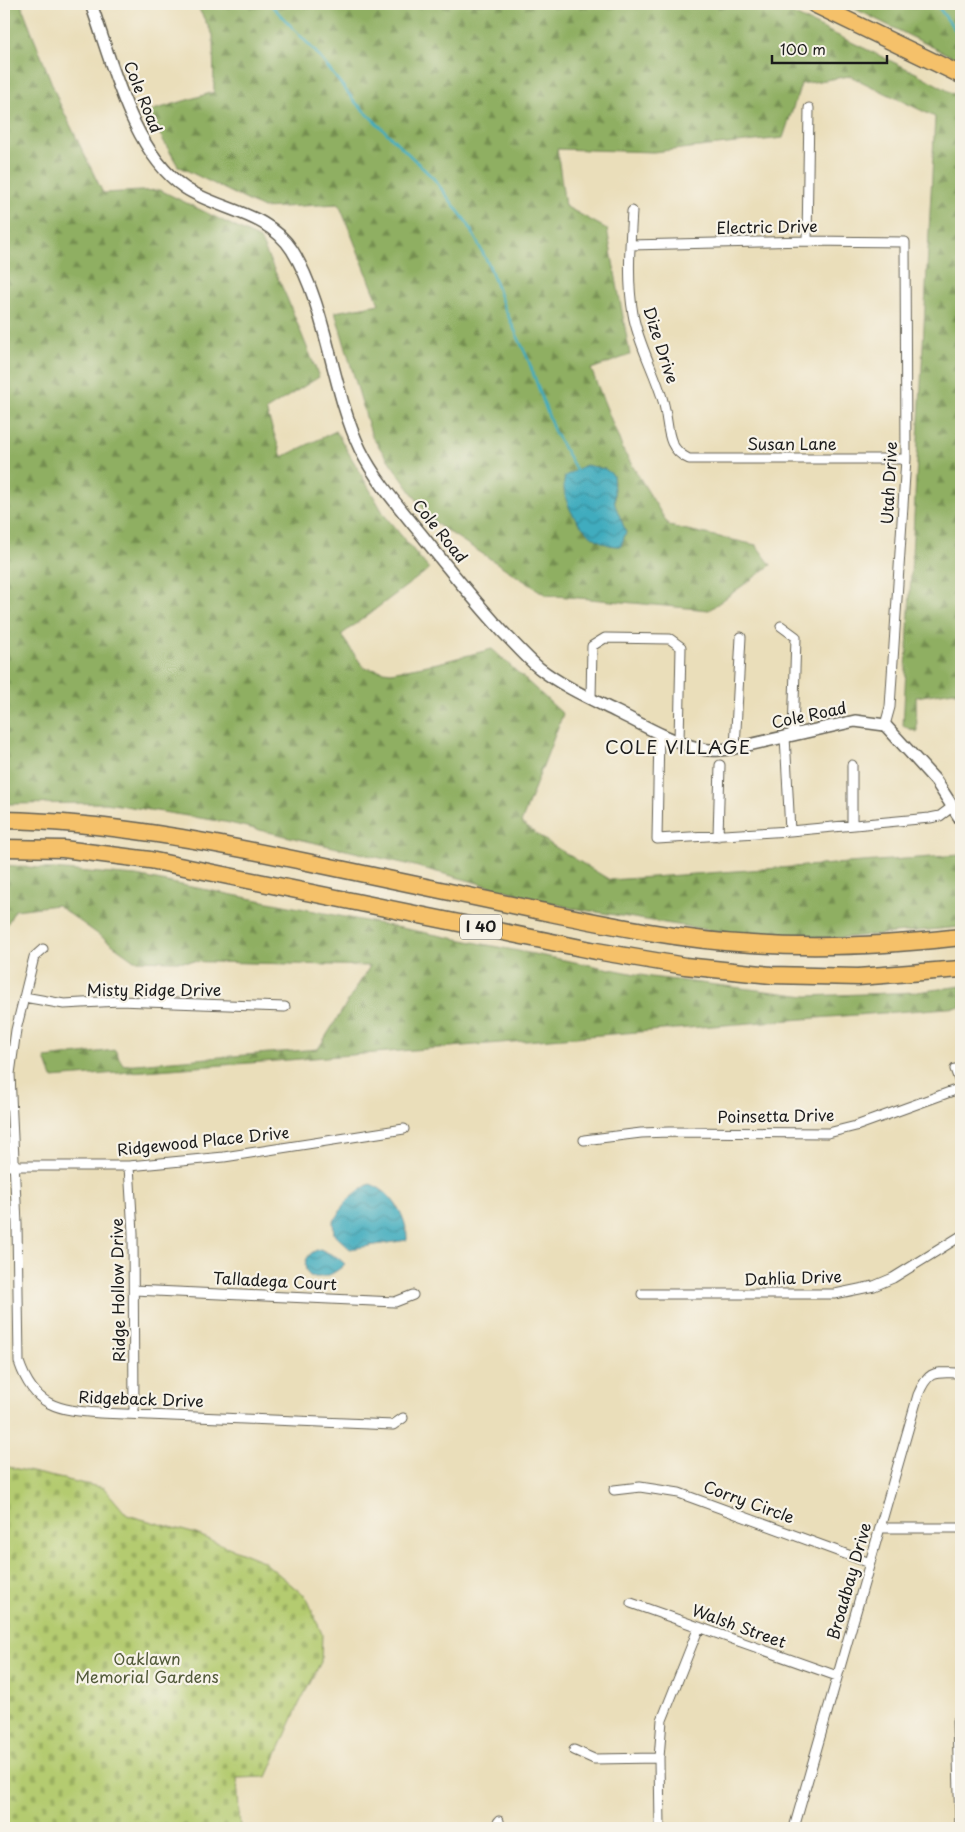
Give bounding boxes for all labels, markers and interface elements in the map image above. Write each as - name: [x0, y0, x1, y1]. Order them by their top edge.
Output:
- scale bar: [772, 32, 888, 64]
- text: 100 m: [780, 37, 826, 60]
- street label: Cole Road: [119, 57, 169, 136]
- street label: Electric Drive: [716, 213, 818, 239]
- street label: Dize Drive: [638, 303, 686, 386]
- street label: Susan Lane: [747, 431, 837, 455]
- street label: Utah Drive: [874, 441, 902, 525]
- street label: Cole Road: [408, 493, 474, 567]
- street label: Cole Road: [769, 694, 849, 734]
- district label: COLE VILLAGE: [605, 733, 751, 760]
- road number: I 40: [460, 914, 502, 940]
- street label: Misty Ridge Drive: [87, 977, 221, 1001]
- street label: Poinsetta Drive: [717, 1102, 835, 1128]
- street label: Ridgewood Place Drive: [116, 1119, 290, 1161]
- street label: Ridge Hollow Drive: [104, 1218, 130, 1362]
- street label: Dahlia Drive: [744, 1263, 843, 1291]
- street label: Talladega Court: [212, 1265, 338, 1295]
- street label: Ridgeback Drive: [78, 1384, 204, 1412]
- street label: Corry Circle: [700, 1473, 798, 1529]
- street label: Broadbay Drive: [820, 1519, 876, 1642]
- street label: Walsh Street: [689, 1597, 790, 1653]
- park label: Oaklawn Memorial Gardens: [75, 1646, 219, 1688]

